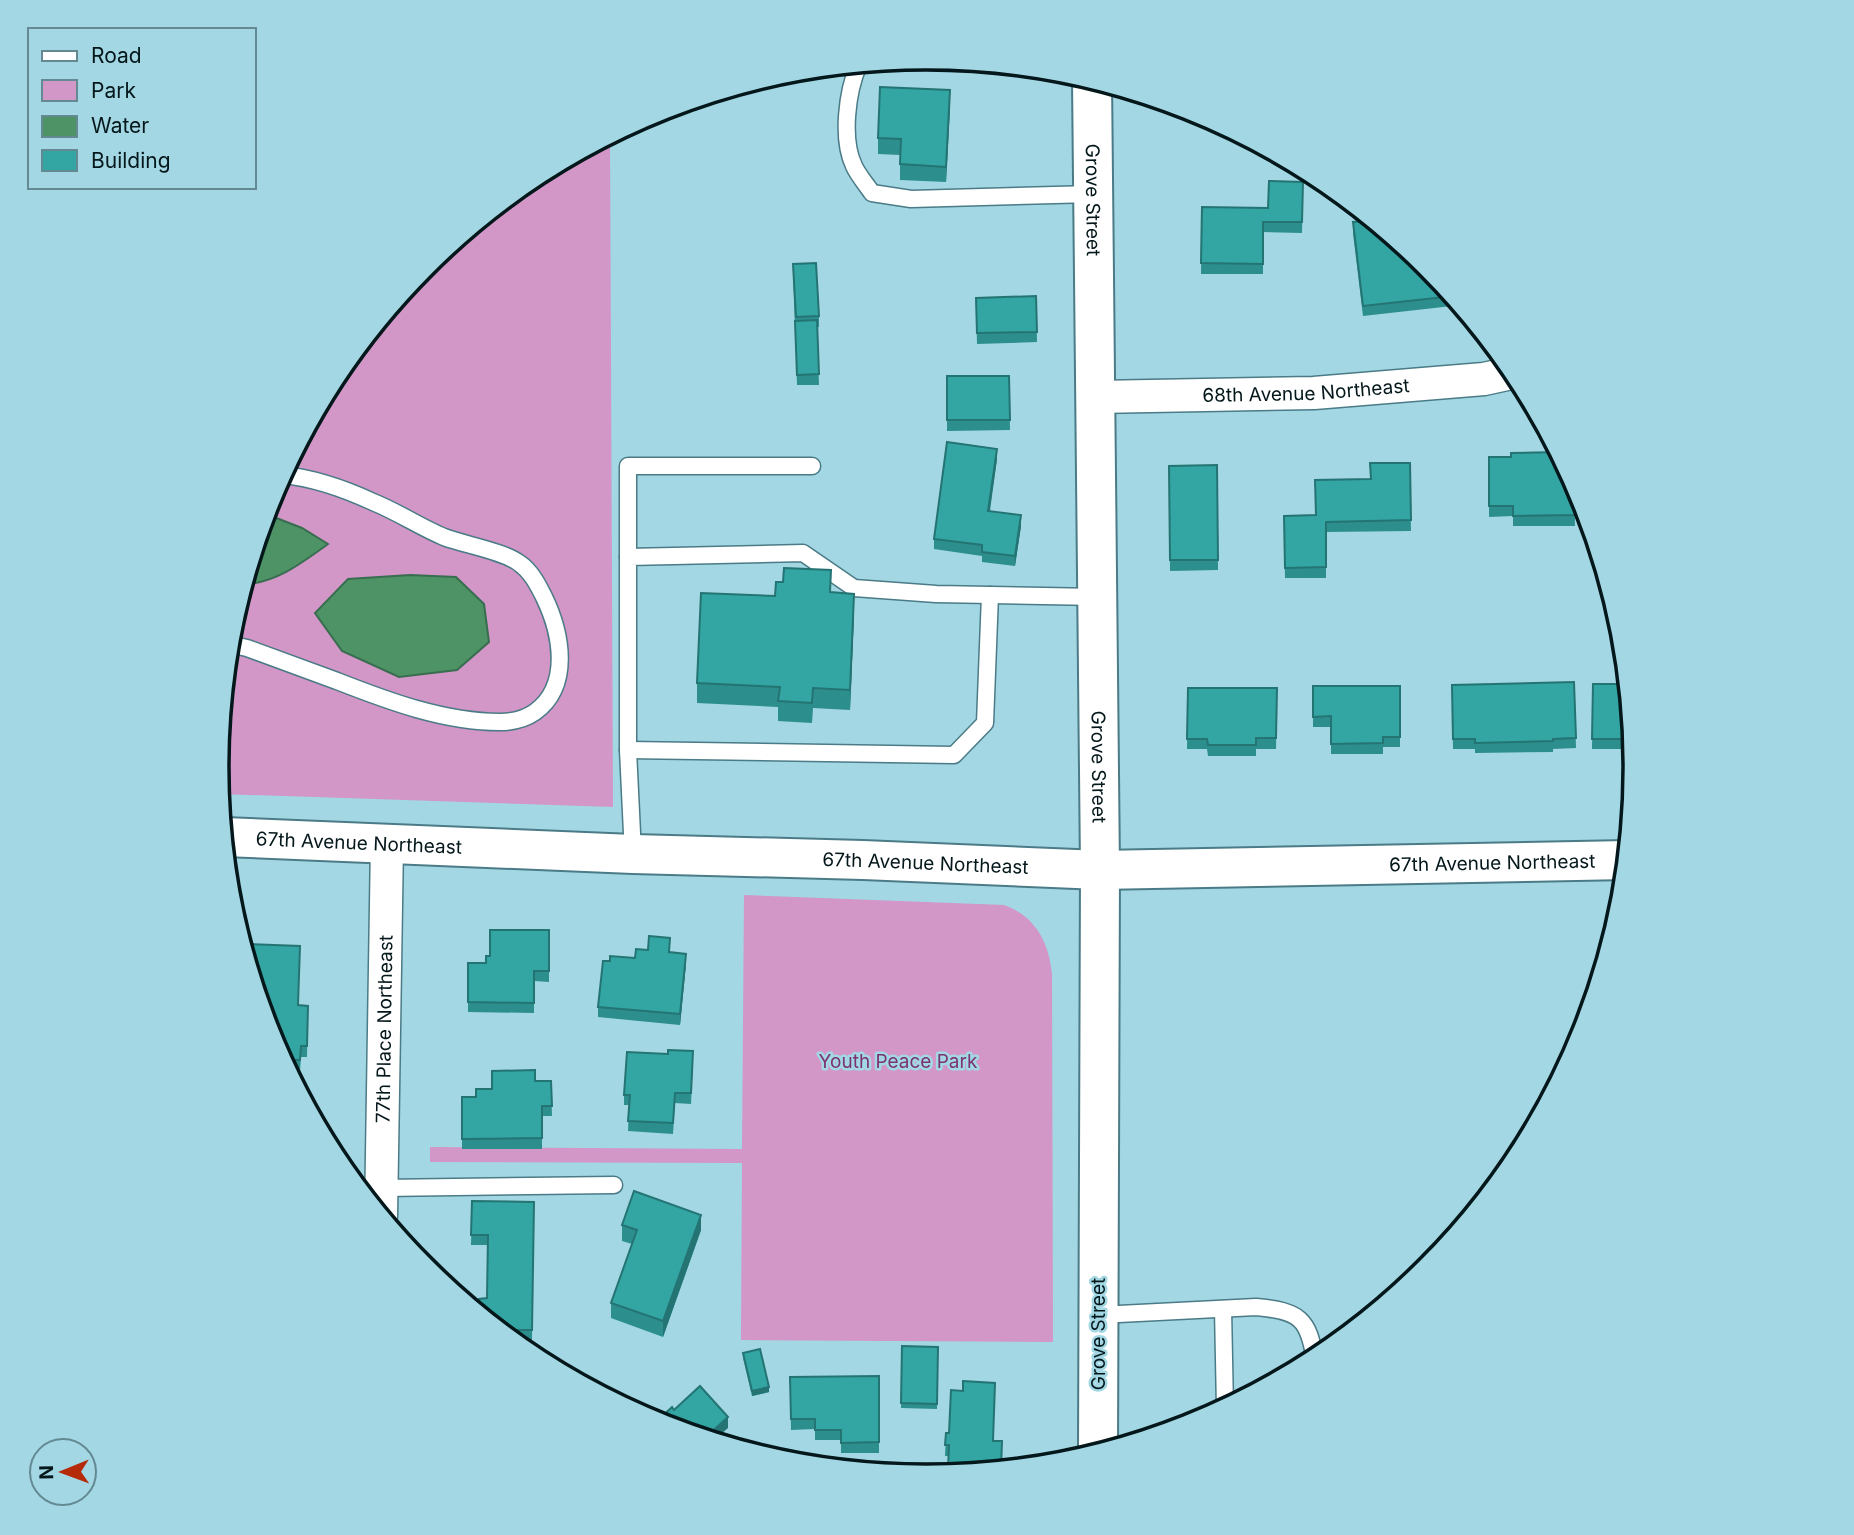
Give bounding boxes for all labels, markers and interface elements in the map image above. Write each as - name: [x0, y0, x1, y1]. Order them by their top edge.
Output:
- legend: [28, 28, 256, 189]
- text: Road: [91, 43, 142, 68]
- text: Park: [91, 78, 136, 103]
- text: Water: [91, 113, 149, 138]
- street label: Grove Street: [1081, 144, 1105, 256]
- text: Building: [91, 148, 171, 173]
- street label: 68th Avenue Northeast: [1202, 374, 1410, 407]
- street label: Grove Street: [1087, 711, 1111, 823]
- street label: 67th Avenue Northeast: [255, 827, 462, 858]
- street label: 67th Avenue Northeast: [822, 847, 1029, 878]
- street label: 67th Avenue Northeast: [1389, 849, 1596, 876]
- street label: 77th Place Northeast: [371, 935, 397, 1123]
- park label: Youth Peace Park: [819, 1050, 978, 1073]
- street label: Grove Street: [1087, 1278, 1110, 1390]
- north arrow: [28, 1437, 98, 1507]
- text: N: [35, 1465, 58, 1480]

